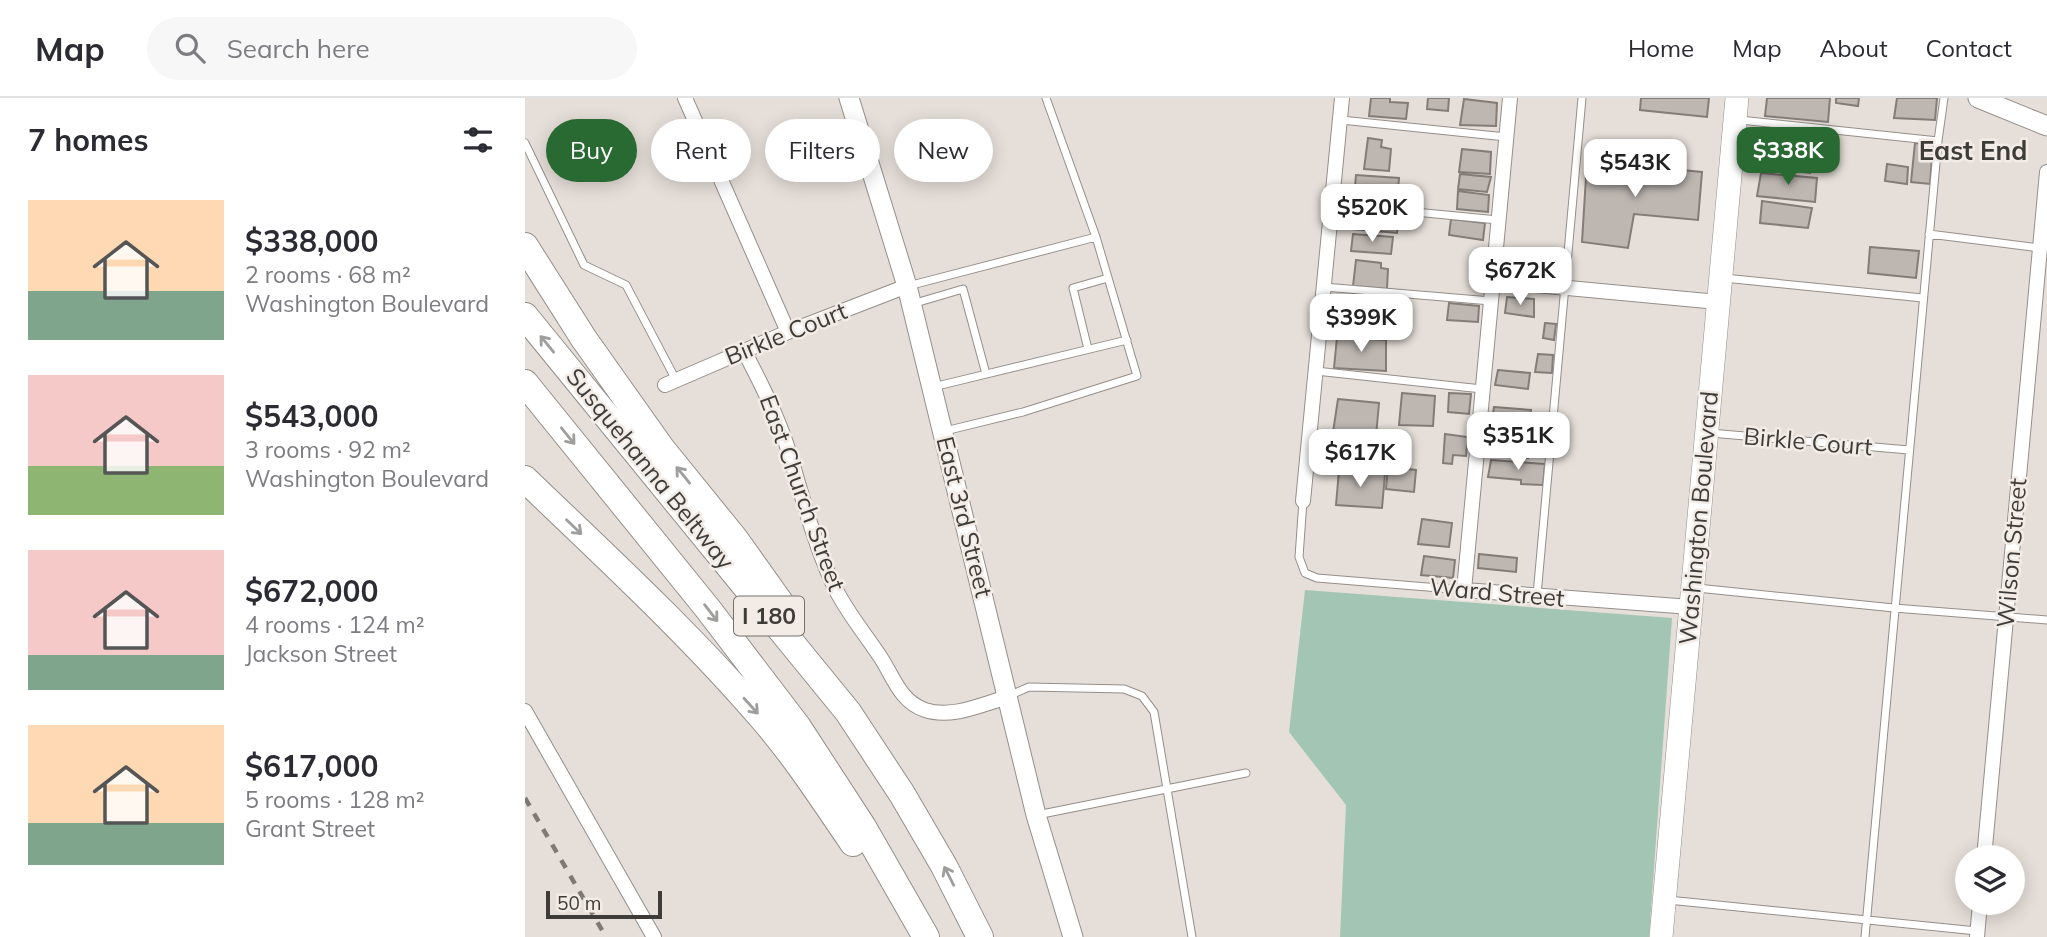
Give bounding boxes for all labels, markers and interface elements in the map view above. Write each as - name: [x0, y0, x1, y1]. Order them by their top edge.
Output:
- search box: [147, 17, 637, 80]
- text: Map: [35, 28, 105, 69]
- icon: search: [171, 29, 209, 67]
- text: Search here: [227, 32, 370, 65]
- text: Home: [1628, 33, 1694, 63]
- text: Map: [1732, 33, 1782, 63]
- text: About: [1820, 33, 1888, 63]
- text: Contact: [1926, 33, 2012, 63]
- chip: Buy: [546, 119, 637, 182]
- chip: Rent: [651, 119, 751, 182]
- chip: Filters: [765, 119, 880, 182]
- chip: New: [894, 119, 993, 182]
- text: 7 homes: [28, 121, 149, 159]
- icon: filters: [459, 121, 497, 159]
- pin: $338K: [1739, 127, 1837, 187]
- district label: East End: [1919, 134, 2027, 167]
- text: $338K: [1753, 135, 1823, 164]
- pin: $543K: [1586, 140, 1684, 199]
- text: $543K: [1600, 147, 1670, 176]
- pin: $520K: [1323, 184, 1421, 244]
- text: $520K: [1337, 192, 1407, 221]
- text: $338,000: [245, 222, 378, 260]
- icon: home: [84, 228, 168, 312]
- pin: $672K: [1471, 248, 1569, 307]
- text: $672K: [1485, 255, 1555, 284]
- text: 2 rooms · 68 m²: [245, 260, 411, 289]
- text: Washington Boulevard: [245, 289, 489, 318]
- pin: $399K: [1312, 294, 1410, 354]
- street label: Birkle Court: [720, 295, 851, 371]
- text: $399K: [1326, 302, 1396, 331]
- one-way arrow: [540, 335, 555, 353]
- street label: Susquehanna Beltway: [560, 362, 741, 575]
- street label: Washington Boulevard: [1672, 390, 1724, 646]
- street label: East Church Street: [754, 391, 852, 595]
- text: $543,000: [245, 397, 378, 435]
- icon: home: [84, 403, 168, 487]
- pin: $351K: [1469, 412, 1567, 472]
- text: $351K: [1483, 420, 1553, 449]
- street label: Birkle Court: [1743, 420, 1874, 462]
- one-way arrow: [560, 427, 576, 445]
- pin: $617K: [1311, 430, 1409, 489]
- street label: East 3rd Street: [930, 433, 999, 600]
- text: 3 rooms · 92 m²: [245, 435, 411, 464]
- text: $617K: [1325, 437, 1395, 466]
- text: Washington Boulevard: [245, 464, 489, 493]
- one-way arrow: [676, 467, 691, 485]
- street label: Wilson Street: [1990, 477, 2033, 629]
- one-way arrow: [565, 518, 582, 535]
- street label: Ward Street: [1428, 571, 1566, 613]
- text: $672,000: [245, 572, 378, 610]
- icon: home: [84, 578, 168, 662]
- road number: I 180: [734, 596, 804, 636]
- one-way arrow: [704, 603, 719, 621]
- text: 4 rooms · 124 m²: [245, 610, 425, 639]
- text: Jackson Street: [245, 639, 397, 668]
- one-way arrow: [743, 697, 759, 715]
- text: $617,000: [245, 747, 378, 785]
- icon: home: [84, 753, 168, 837]
- text: 5 rooms · 128 m²: [245, 785, 425, 814]
- text: Grant Street: [245, 814, 375, 843]
- map controls: [1955, 845, 2025, 915]
- button: layers: [1955, 845, 2025, 915]
- one-way arrow: [942, 866, 955, 887]
- scale bar: [546, 888, 661, 920]
- text: 50 m: [557, 891, 601, 915]

